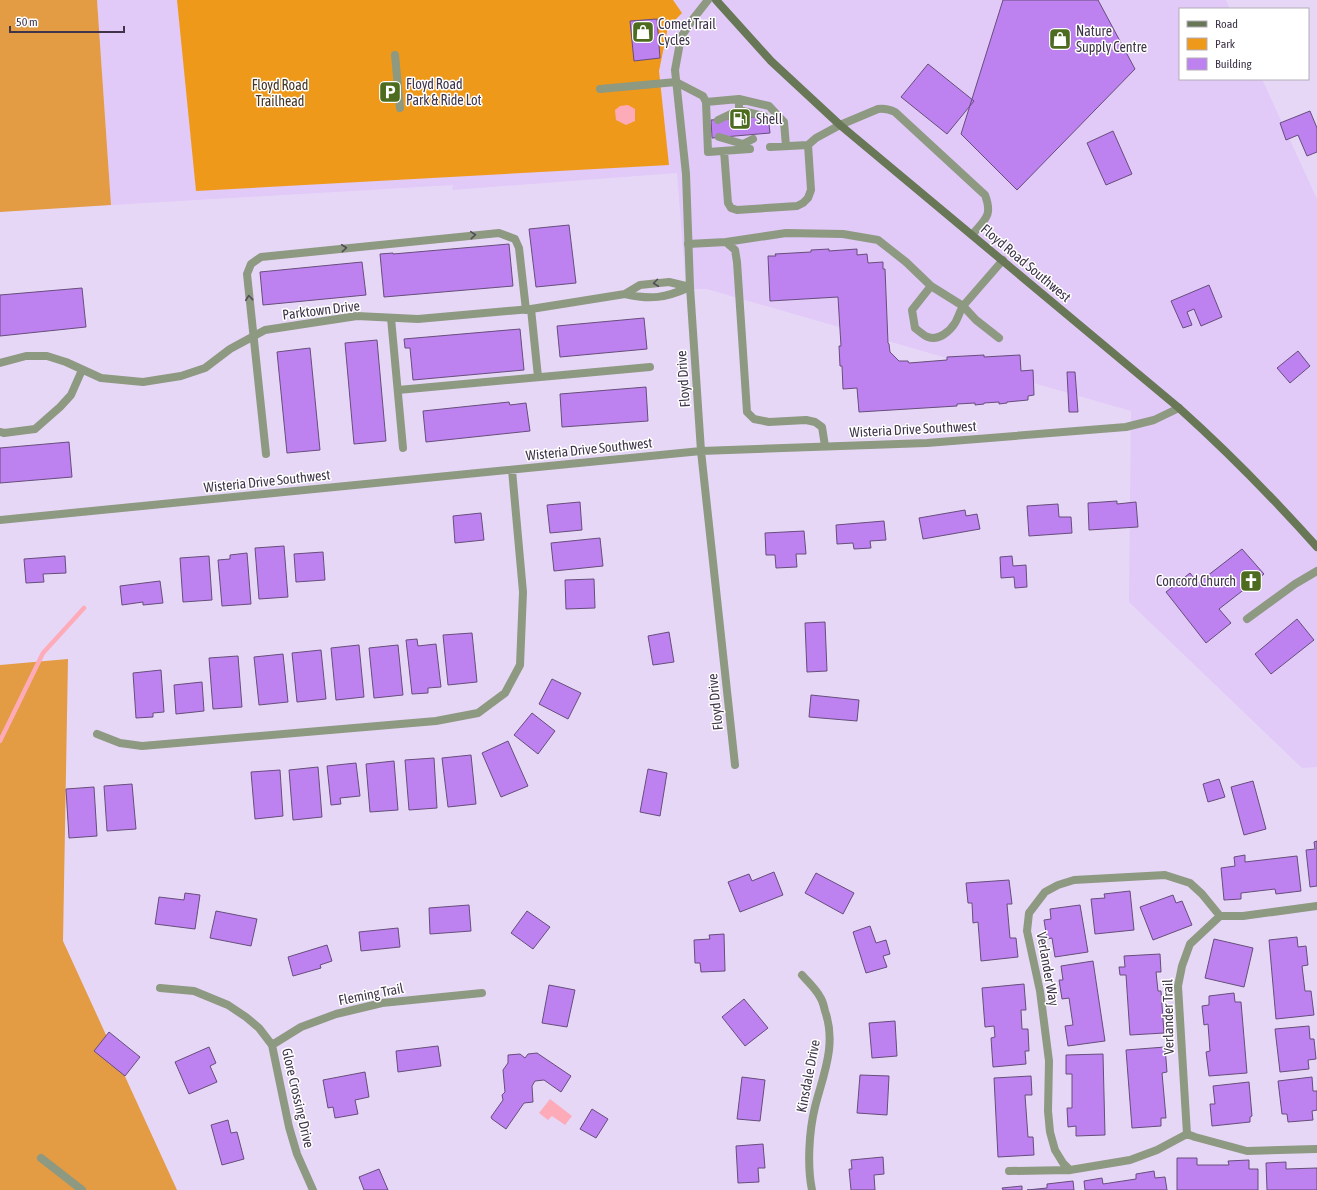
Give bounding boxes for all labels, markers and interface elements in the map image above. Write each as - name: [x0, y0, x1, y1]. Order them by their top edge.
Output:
- scale bar: [10, 8, 124, 34]
- legend: [1179, 8, 1309, 80]
- text: 50 m: [16, 15, 38, 29]
- place label: Comet Trail Cycles: [658, 16, 716, 48]
- text: Road: [1215, 17, 1238, 31]
- shop icon: Comet Trail Cycles: [630, 19, 656, 45]
- place label: Nature Supply Centre: [1076, 23, 1147, 55]
- shop icon: Nature Supply Centre: [1047, 26, 1073, 52]
- text: Park: [1215, 37, 1236, 51]
- text: Building: [1215, 57, 1253, 71]
- place label: Floyd Road Park & Ride Lot: [406, 76, 482, 108]
- park label: Floyd Road Trailhead: [252, 77, 308, 109]
- parking icon: Floyd Road Park & Ride Lot: [377, 79, 403, 105]
- fuel station icon: Shell: [727, 106, 753, 132]
- place label: Shell: [756, 111, 783, 127]
- street label: Floyd Road Southwest: [978, 221, 1074, 305]
- one-way arrow: [470, 230, 476, 239]
- one-way arrow: [341, 244, 347, 253]
- one-way arrow: [653, 278, 660, 287]
- one-way arrow: [245, 295, 254, 301]
- street label: Parktown Drive: [281, 297, 361, 323]
- street label: Floyd Drive: [673, 350, 693, 408]
- street label: Wisteria Drive Southwest: [849, 418, 977, 440]
- street label: Wisteria Drive Southwest: [525, 434, 653, 464]
- street label: Wisteria Drive Southwest: [203, 466, 331, 496]
- church icon: Concord Church: [1238, 568, 1264, 594]
- place label: Concord Church: [1156, 573, 1236, 589]
- street label: Floyd Drive: [704, 673, 726, 731]
- street label: Verlander Way: [1034, 931, 1062, 1008]
- street label: Verlander Trail: [1159, 979, 1177, 1055]
- street label: Fleming Trail: [337, 980, 405, 1008]
- street label: Kinsdale Drive: [793, 1038, 823, 1114]
- street label: Glore Crossing Drive: [279, 1047, 317, 1149]

